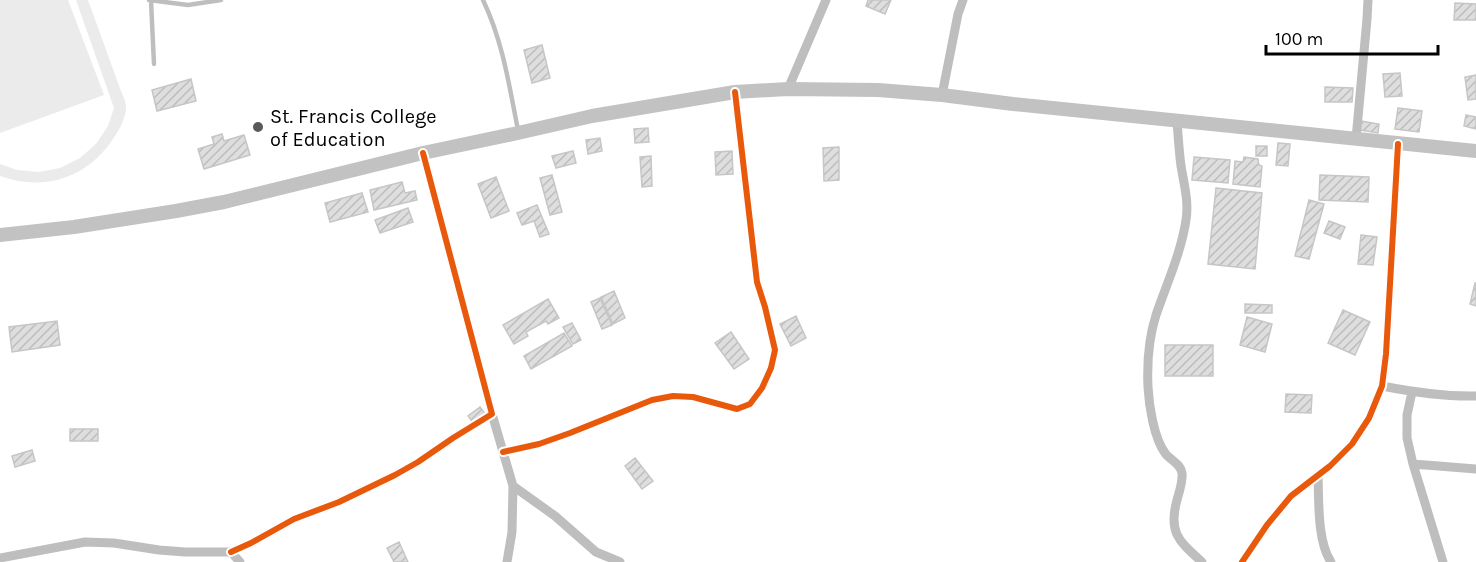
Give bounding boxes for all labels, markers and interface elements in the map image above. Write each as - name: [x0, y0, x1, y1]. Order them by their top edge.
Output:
- scale bar: [1266, 18, 1438, 56]
- text: 100 m: [1275, 28, 1323, 50]
- place label: St. Francis College of Education: [270, 105, 436, 151]
- marker: St. Francis College of Education: [251, 120, 265, 134]

